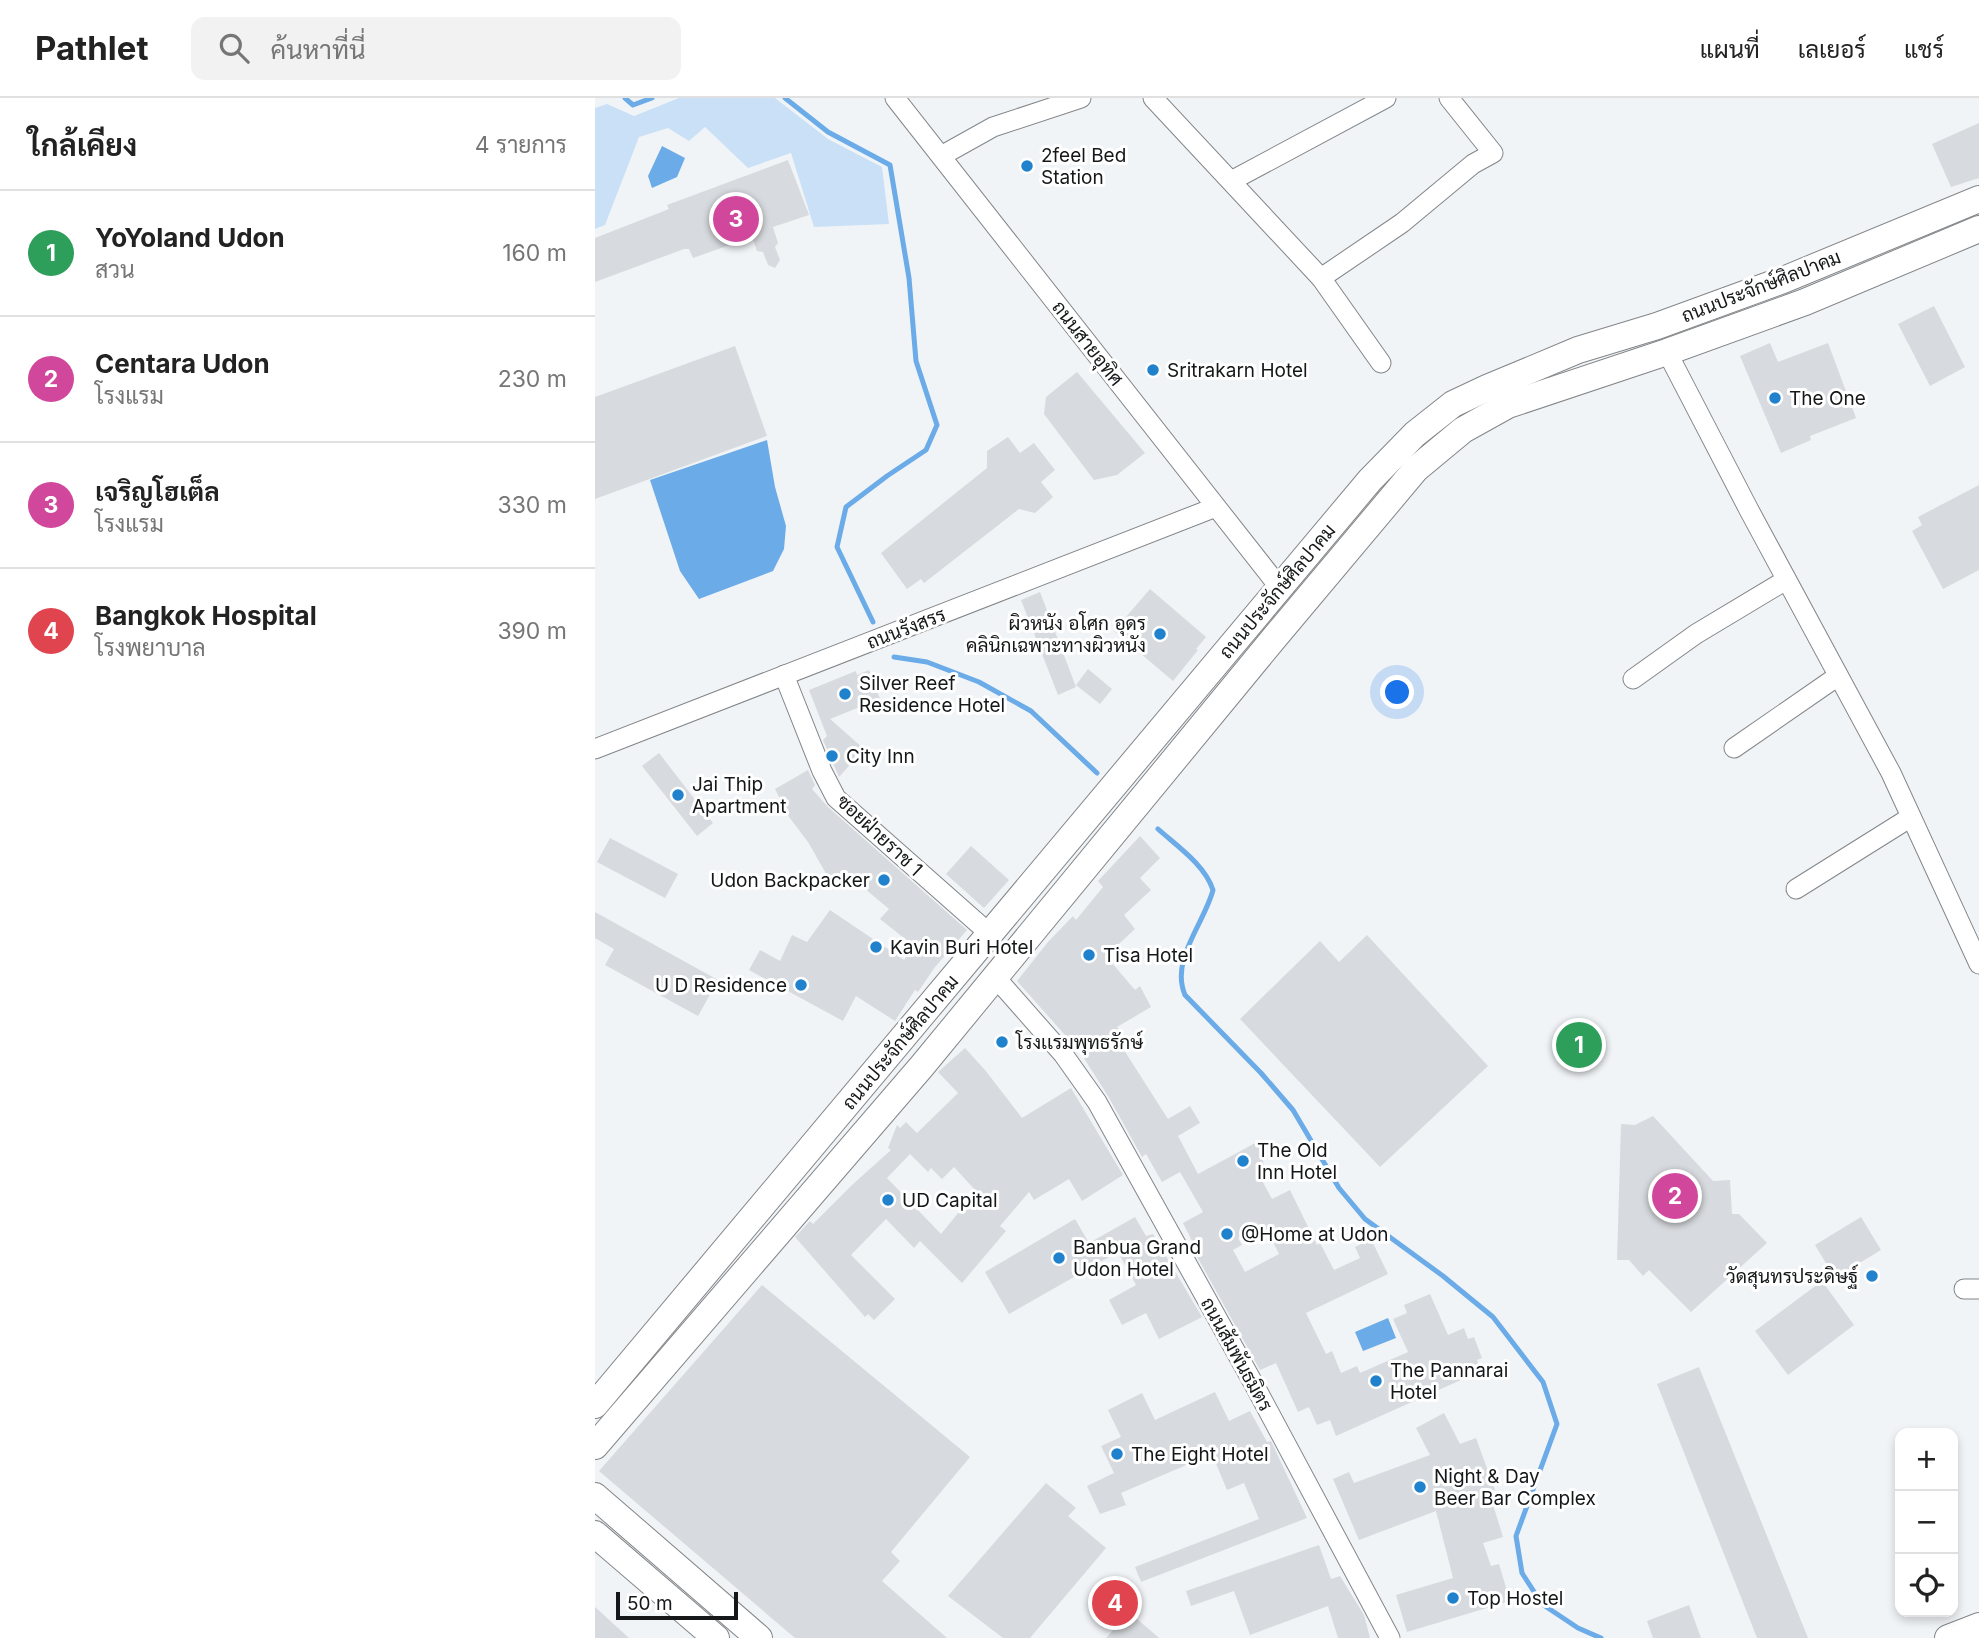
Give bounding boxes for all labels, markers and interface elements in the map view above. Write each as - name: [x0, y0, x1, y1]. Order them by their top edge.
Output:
- search box: [191, 17, 681, 80]
- text: Pathlet: [35, 28, 149, 68]
- icon: search: [215, 29, 253, 67]
- text: ค้นหาที่นี่: [271, 34, 366, 65]
- text: แผนที่: [1700, 35, 1760, 64]
- text: เลเยอร์: [1798, 35, 1866, 64]
- text: แชร์: [1904, 35, 1944, 64]
- text: ใกล้เคียง: [28, 127, 137, 163]
- text: 4 รายการ: [475, 131, 567, 159]
- place label: 2feel Bed Station: [1041, 144, 1126, 189]
- marker: 2feel Bed Station: [1019, 158, 1035, 174]
- pin: 3: [713, 193, 759, 245]
- text: YoYoland Udon: [95, 222, 285, 253]
- text: 1: [46, 239, 56, 267]
- text: 160 m: [502, 239, 567, 267]
- street label: ถนนประจักษ์ศิลปาคม: [1678, 245, 1844, 327]
- text: สวน: [95, 256, 135, 284]
- street label: ถนนสายอุทิศ: [1047, 296, 1128, 391]
- text: Centara Udon: [95, 348, 270, 379]
- place label: Sritrakarn Hotel: [1167, 359, 1308, 382]
- marker: Sritrakarn Hotel: [1145, 362, 1161, 378]
- text: 2: [44, 365, 58, 393]
- text: 230 m: [498, 365, 567, 393]
- text: โรงแรม: [95, 382, 164, 410]
- place label: The One: [1789, 387, 1866, 410]
- marker: The One: [1767, 390, 1783, 406]
- text: เจริญโฮเต็ล: [95, 476, 220, 507]
- text: 3: [44, 491, 58, 519]
- text: 330 m: [497, 491, 567, 519]
- text: โรงแรม: [95, 510, 164, 538]
- street label: ถนนประจักษ์ศิลปาคม: [1214, 519, 1340, 663]
- text: Bangkok Hospital: [95, 600, 317, 631]
- street label: ถนนรังสรร: [864, 603, 949, 654]
- place label: ผิวหนัง อโศก อุดร คลินิกเฉพาะทางผิวหนัง: [966, 611, 1146, 657]
- text: 4: [43, 617, 59, 645]
- text: 390 m: [497, 617, 567, 645]
- marker: ผิวหนัง อโศก อุดร คลินิกเฉพาะทางผิวหนัง: [1152, 626, 1168, 642]
- text: โรงพยาบาล: [95, 634, 206, 662]
- place label: Silver Reef Residence Hotel: [859, 672, 1005, 717]
- your location: [1380, 675, 1414, 709]
- marker: Silver Reef Residence Hotel: [837, 686, 853, 702]
- place label: City Inn: [846, 745, 915, 768]
- marker: City Inn: [824, 748, 840, 764]
- place label: Jai Thip Apartment: [692, 773, 786, 818]
- marker: Jai Thip Apartment: [670, 787, 686, 803]
- street label: ซอยฝ่ายราช 1: [832, 789, 928, 881]
- place label: Udon Backpacker: [710, 869, 870, 892]
- marker: Udon Backpacker: [876, 872, 892, 888]
- place label: Kavin Buri Hotel: [890, 936, 1033, 959]
- marker: Kavin Buri Hotel: [868, 939, 884, 955]
- place label: Tisa Hotel: [1103, 944, 1193, 967]
- marker: Tisa Hotel: [1081, 947, 1097, 963]
- street label: ถนนประจักษ์ศิลปาคม: [837, 970, 963, 1114]
- place label: U D Residence: [655, 974, 787, 997]
- marker: U D Residence: [793, 977, 809, 993]
- pin: 1: [1556, 1019, 1602, 1071]
- place label: โรงเเรมพุทธรักษ์: [1015, 1030, 1144, 1055]
- marker: โรงเเรมพุทธรักษ์: [994, 1034, 1010, 1050]
- place label: The Old Inn Hotel: [1257, 1139, 1337, 1184]
- marker: The Old Inn Hotel: [1235, 1153, 1251, 1169]
- pin: 2: [1652, 1170, 1698, 1222]
- place label: UD Capital: [902, 1189, 998, 1212]
- marker: UD Capital: [880, 1192, 896, 1208]
- place label: @Home at Udon: [1241, 1223, 1389, 1246]
- marker: @Home at Udon: [1219, 1226, 1235, 1242]
- place label: Banbua Grand Udon Hotel: [1073, 1236, 1201, 1281]
- marker: Banbua Grand Udon Hotel: [1051, 1250, 1067, 1266]
- place label: วัดสุนทรประดิษฐ์: [1726, 1264, 1858, 1289]
- marker: วัดสุนทรประดิษฐ์: [1864, 1268, 1880, 1284]
- street label: ถนนสัมพันธมิตร: [1196, 1293, 1277, 1415]
- place label: The Pannarai Hotel: [1390, 1359, 1508, 1404]
- marker: The Pannarai Hotel: [1368, 1373, 1384, 1389]
- map controls: [1895, 1428, 1958, 1617]
- button: +: [1895, 1428, 1958, 1491]
- place label: The Eight Hotel: [1131, 1443, 1269, 1466]
- marker: The Eight Hotel: [1109, 1446, 1125, 1462]
- place label: Night & Day Beer Bar Complex: [1434, 1465, 1596, 1510]
- marker: Night & Day Beer Bar Complex: [1412, 1479, 1428, 1495]
- button: −: [1895, 1491, 1958, 1554]
- button: locate: [1895, 1554, 1958, 1617]
- pin: 4: [1092, 1577, 1138, 1629]
- place label: Top Hostel: [1467, 1587, 1563, 1610]
- scale bar: [616, 1589, 739, 1621]
- marker: Top Hostel: [1445, 1590, 1461, 1606]
- text: 50 m: [627, 1592, 673, 1615]

